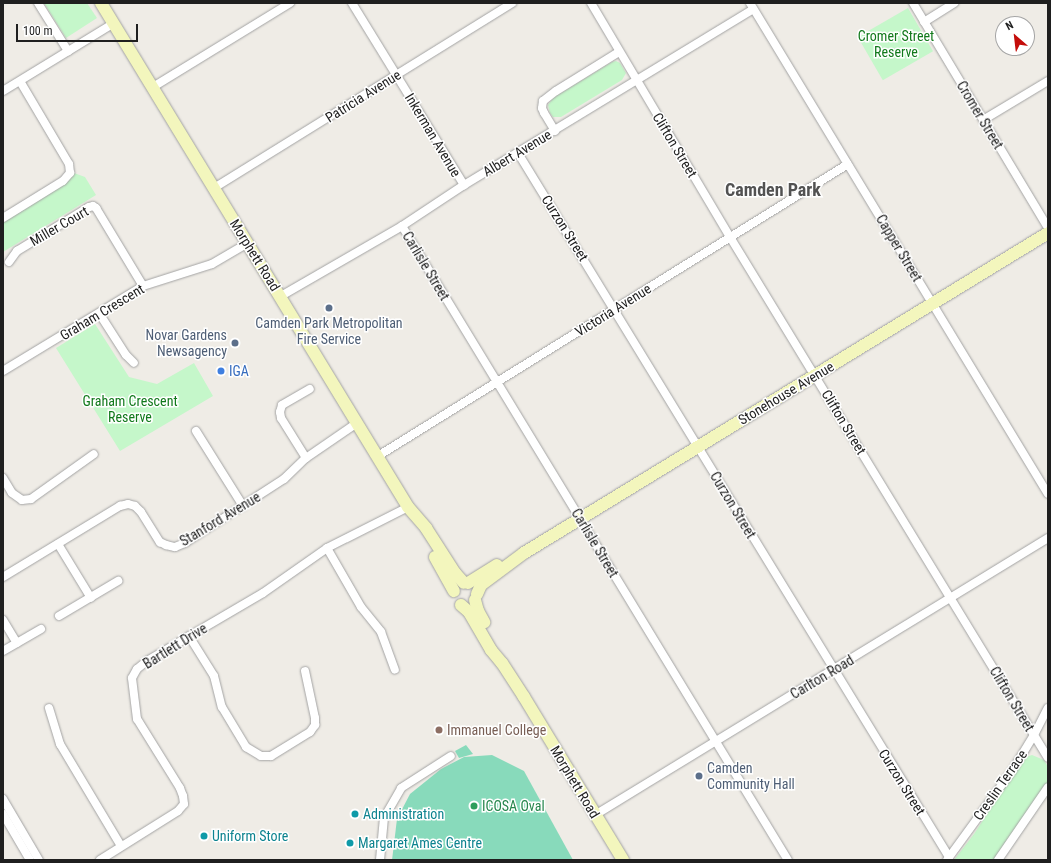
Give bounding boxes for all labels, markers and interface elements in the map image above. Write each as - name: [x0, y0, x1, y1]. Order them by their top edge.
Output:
- scale bar: [18, 16, 140, 42]
- north arrow: [995, 16, 1035, 56]
- text: N: [1004, 19, 1016, 33]
- text: 100 m: [23, 24, 53, 38]
- park label: Cromer Street Reserve: [858, 28, 934, 60]
- street label: Patricia Avenue: [322, 66, 404, 126]
- street label: Cromer Street: [953, 78, 1007, 152]
- street label: Inkerman Avenue: [401, 90, 465, 180]
- street label: Clifton Street: [649, 110, 701, 180]
- street label: Albert Avenue: [480, 126, 554, 180]
- district label: Camden Park: [725, 179, 821, 201]
- street label: Curzon Street: [538, 192, 592, 264]
- street label: Miller Court: [27, 203, 91, 249]
- street label: Capper Street: [872, 211, 926, 285]
- street label: Morphett Road: [226, 216, 284, 294]
- street label: Carlisle Street: [399, 228, 453, 304]
- street label: Graham Crescent: [57, 280, 147, 344]
- street label: Victoria Avenue: [572, 280, 654, 340]
- marker: Camden Park Metropolitan Fire Service: [324, 303, 334, 313]
- place label: Camden Park Metropolitan Fire Service: [255, 315, 403, 348]
- place label: Novar Gardens Newsagency: [146, 327, 227, 360]
- marker: Novar Gardens Newsagency: [230, 338, 240, 348]
- street label: Stonehouse Avenue: [735, 358, 837, 428]
- place label: IGA: [229, 363, 249, 379]
- marker: IGA: [216, 366, 226, 376]
- street label: Clifton Street: [818, 387, 870, 457]
- park label: Graham Crescent Reserve: [82, 393, 178, 426]
- street label: Curzon Street: [707, 469, 759, 541]
- street label: Stanford Avenue: [177, 488, 263, 550]
- street label: Carlisle Street: [568, 505, 622, 581]
- street label: Bartlett Drive: [140, 620, 210, 672]
- street label: Carlton Road: [787, 651, 857, 703]
- street label: Clifton Street: [986, 664, 1038, 734]
- place label: Immanuel College: [447, 722, 546, 738]
- marker: Immanuel College: [434, 725, 444, 735]
- street label: Morphett Road: [547, 743, 603, 821]
- street label: Curzon Street: [875, 746, 929, 818]
- street label: Creslin Terrace: [969, 746, 1031, 824]
- place label: Camden Community Hall: [707, 760, 795, 792]
- marker: Camden Community Hall: [694, 771, 704, 781]
- place label: ICOSA Oval: [482, 798, 545, 814]
- marker: ICOSA Oval: [469, 801, 479, 811]
- place label: Administration: [363, 806, 444, 822]
- marker: Administration: [350, 809, 360, 819]
- place label: Uniform Store: [212, 828, 288, 844]
- marker: Uniform Store: [199, 831, 209, 841]
- place label: Margaret Ames Centre: [358, 835, 482, 851]
- marker: Margaret Ames Centre: [345, 838, 355, 848]

